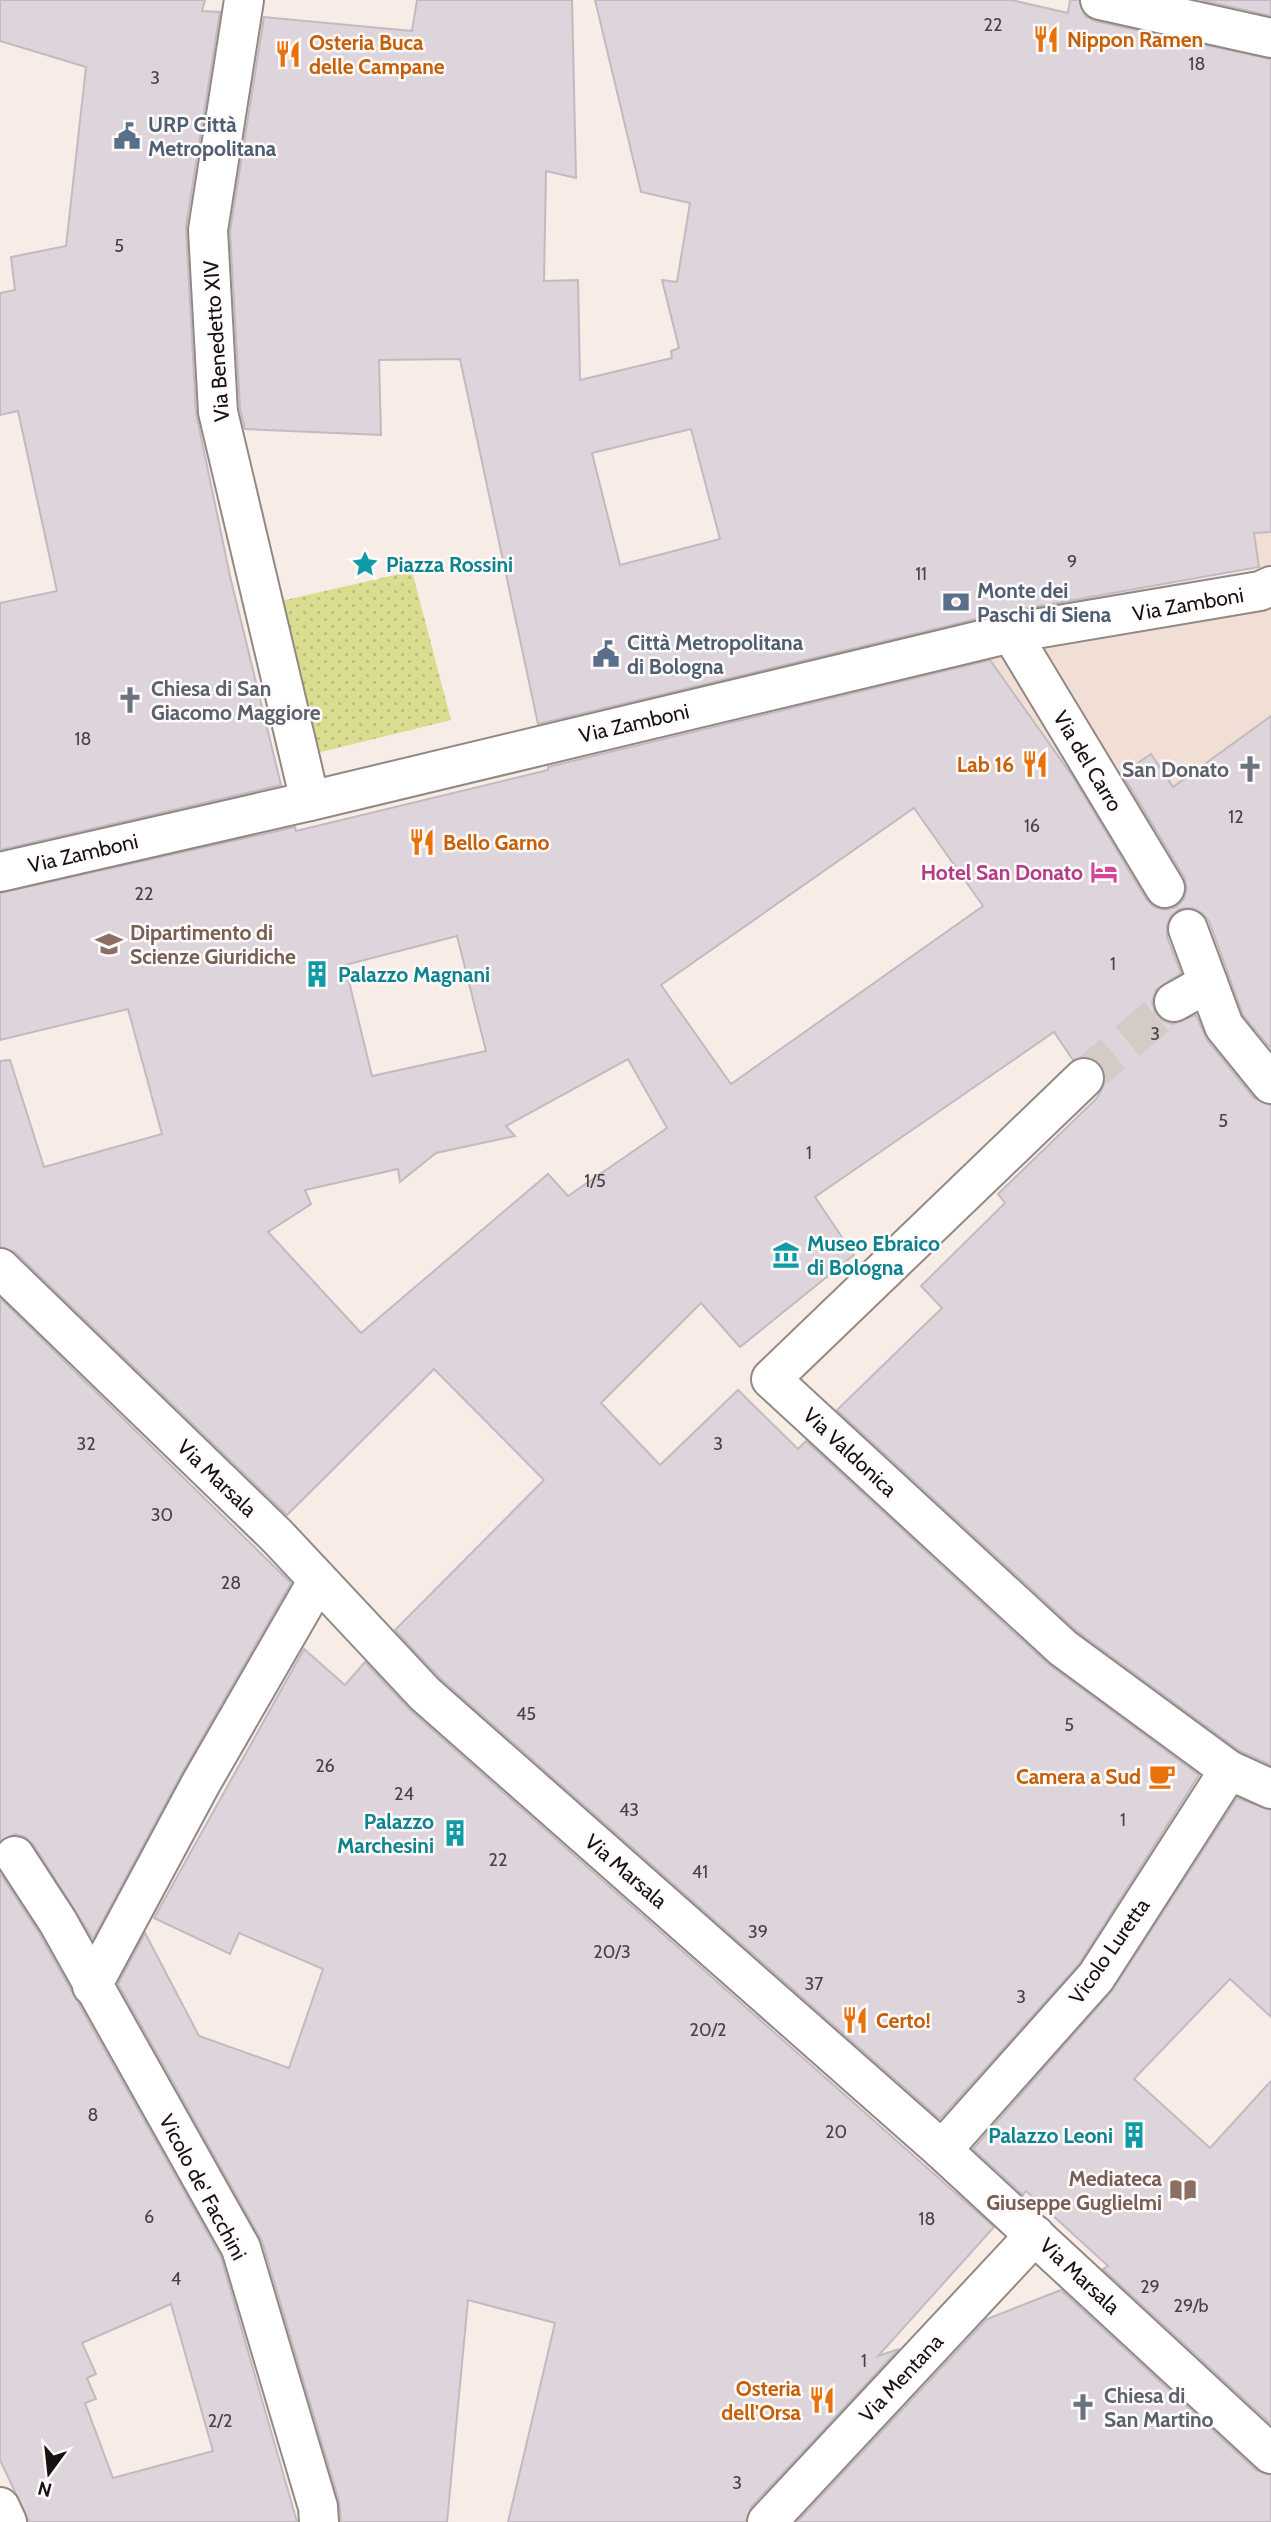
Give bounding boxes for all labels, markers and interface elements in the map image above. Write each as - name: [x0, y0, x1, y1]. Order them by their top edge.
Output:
- house number: 22: [984, 14, 1002, 36]
- restaurant icon: Nippon Ramen: [1031, 24, 1061, 54]
- place label: Nippon Ramen: [1067, 27, 1203, 52]
- place label: Osteria Buca delle Campane: [309, 30, 445, 79]
- restaurant icon: Osteria Buca delle Campane: [273, 39, 303, 69]
- house number: 18: [1189, 53, 1205, 75]
- house number: 3: [150, 67, 160, 89]
- place label: URP Città Metropolitana: [148, 112, 277, 161]
- public building icon: URP Città Metropolitana: [112, 121, 142, 151]
- house number: 5: [114, 235, 124, 257]
- street label: Via Benedetto XIV: [198, 259, 234, 423]
- place icon: Piazza Rossini: [350, 549, 380, 579]
- house number: 9: [1067, 551, 1077, 573]
- place label: Piazza Rossini: [386, 552, 513, 577]
- house number: 11: [915, 563, 927, 585]
- place label: Monte dei Paschi di Siena: [977, 578, 1112, 627]
- street label: Via Zamboni: [1131, 582, 1245, 626]
- bank icon: Monte dei Paschi di Siena: [941, 587, 971, 617]
- place label: Città Metropolitana di Bologna: [627, 630, 804, 679]
- public building icon: Città Metropolitana di Bologna: [591, 639, 621, 669]
- place label: Chiesa di San Giacomo Maggiore: [151, 676, 321, 725]
- church icon: Chiesa di San Giacomo Maggiore: [115, 685, 145, 715]
- street label: Via Zamboni: [577, 698, 691, 748]
- street label: Via del Carro: [1048, 706, 1128, 816]
- house number: 18: [75, 728, 91, 750]
- restaurant icon: Lab 16: [1020, 749, 1050, 779]
- place label: Lab 16: [957, 752, 1014, 777]
- church icon: San Donato: [1235, 754, 1265, 784]
- place label: San Donato: [1122, 757, 1229, 782]
- house number: 12: [1228, 806, 1244, 828]
- house number: 16: [1024, 815, 1040, 837]
- restaurant icon: Bello Garno: [407, 827, 437, 857]
- street label: Via Zamboni: [26, 828, 140, 878]
- place label: Bello Garno: [443, 830, 550, 855]
- hotel icon: Hotel San Donato: [1089, 857, 1119, 887]
- place label: Hotel San Donato: [921, 860, 1083, 885]
- house number: 22: [135, 883, 153, 905]
- place label: Dipartimento di Scienze Giuridiche: [130, 920, 296, 969]
- school or university icon: Dipartimento di Scienze Giuridiche: [94, 929, 124, 959]
- house number: 1: [1110, 953, 1116, 975]
- building icon: Palazzo Magnani: [302, 959, 332, 989]
- place label: Palazzo Magnani: [338, 962, 490, 987]
- house number: 3: [1150, 1023, 1160, 1045]
- house number: 5: [1218, 1110, 1228, 1132]
- house number: 1: [806, 1142, 812, 1164]
- house number: 1/5: [584, 1170, 606, 1192]
- place label: Museo Ebraico di Bologna: [807, 1231, 940, 1280]
- museum icon: Museo Ebraico di Bologna: [771, 1240, 801, 1270]
- street label: Via Valdonica: [798, 1402, 902, 1502]
- house number: 32: [76, 1433, 96, 1455]
- house number: 3: [713, 1433, 723, 1455]
- street label: Via Marsala: [172, 1434, 262, 1522]
- house number: 30: [151, 1504, 173, 1526]
- house number: 28: [221, 1572, 241, 1594]
- house number: 45: [516, 1703, 536, 1725]
- house number: 5: [1064, 1714, 1074, 1736]
- house number: 26: [315, 1755, 335, 1777]
- cafe icon: Camera a Sud: [1147, 1761, 1177, 1791]
- place label: Camera a Sud: [1016, 1764, 1141, 1789]
- house number: 24: [394, 1783, 414, 1805]
- house number: 43: [619, 1799, 639, 1821]
- place label: Palazzo Marchesini: [337, 1809, 434, 1858]
- house number: 1: [1120, 1809, 1126, 1831]
- building icon: Palazzo Marchesini: [440, 1818, 470, 1848]
- street label: Via Marsala: [580, 1829, 672, 1913]
- house number: 22: [489, 1849, 507, 1871]
- house number: 41: [692, 1861, 708, 1883]
- street label: Vicolo Luretta: [1063, 1893, 1155, 2009]
- house number: 39: [748, 1921, 768, 1943]
- house number: 20/3: [593, 1941, 631, 1963]
- house number: 37: [805, 1973, 823, 1995]
- house number: 3: [1016, 1986, 1026, 2008]
- restaurant icon: Certo!: [840, 2005, 870, 2035]
- place label: Certo!: [876, 2008, 931, 2033]
- house number: 20/2: [689, 2019, 727, 2041]
- house number: 8: [88, 2104, 98, 2126]
- street label: Vicolo de' Facchini: [154, 2110, 252, 2264]
- building icon: Palazzo Leoni: [1119, 2120, 1149, 2150]
- house number: 20: [825, 2121, 847, 2143]
- place label: Palazzo Leoni: [988, 2123, 1113, 2148]
- place label: Mediateca Giuseppe Guglielmi: [986, 2166, 1163, 2215]
- library icon: Mediateca Giuseppe Guglielmi: [1168, 2175, 1198, 2205]
- house number: 6: [144, 2206, 154, 2228]
- house number: 18: [919, 2208, 935, 2230]
- street label: Via Marsala: [1035, 2233, 1125, 2319]
- house number: 4: [171, 2268, 181, 2290]
- house number: 29: [1140, 2276, 1160, 2298]
- house number: 29/b: [1174, 2295, 1208, 2317]
- street label: Via Mentana: [854, 2329, 948, 2427]
- house number: 1: [861, 2350, 867, 2372]
- place label: Osteria dell'Orsa: [721, 2376, 802, 2425]
- place label: Chiesa di San Martino: [1104, 2383, 1214, 2432]
- restaurant icon: Osteria dell'Orsa: [807, 2385, 837, 2415]
- church icon: Chiesa di San Martino: [1068, 2392, 1098, 2422]
- house number: 2/2: [208, 2410, 232, 2432]
- north arrow: [14, 2438, 84, 2508]
- house number: 3: [732, 2472, 742, 2494]
- text: N: [35, 2476, 54, 2502]

